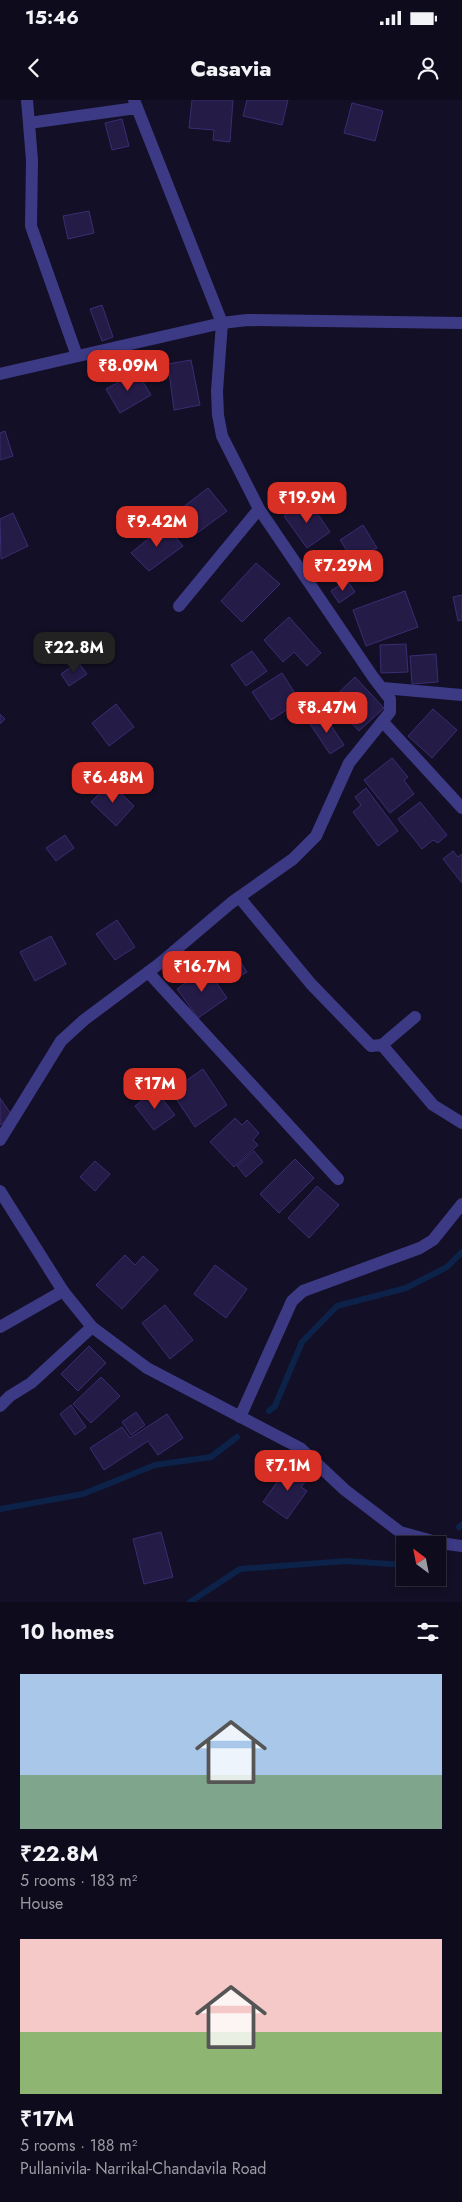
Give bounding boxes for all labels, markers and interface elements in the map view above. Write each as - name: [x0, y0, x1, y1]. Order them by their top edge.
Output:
- text: 15:46: [25, 4, 79, 31]
- text: Casavia: [191, 52, 271, 84]
- icon: back: [20, 54, 48, 82]
- icon: person: [414, 54, 442, 82]
- pin: ₹8.09M: [87, 350, 169, 392]
- text: ₹8.09M: [98, 354, 158, 377]
- pin: ₹19.9M: [266, 482, 348, 524]
- text: ₹19.9M: [279, 486, 336, 509]
- pin: ₹9.42M: [116, 506, 198, 548]
- text: ₹9.42M: [127, 510, 187, 533]
- pin: ₹7.29M: [302, 550, 384, 592]
- text: ₹7.29M: [314, 554, 372, 577]
- pin: ₹22.8M: [33, 632, 115, 674]
- text: ₹22.8M: [44, 636, 104, 659]
- pin: ₹8.47M: [286, 692, 368, 734]
- text: ₹8.47M: [297, 696, 357, 719]
- pin: ₹6.48M: [72, 762, 154, 804]
- text: ₹6.48M: [83, 766, 143, 789]
- pin: ₹16.7M: [161, 950, 243, 993]
- text: ₹16.7M: [173, 955, 231, 978]
- pin: ₹17M: [125, 1068, 185, 1110]
- text: ₹17M: [134, 1072, 176, 1095]
- pin: ₹7.1M: [253, 1450, 323, 1492]
- text: ₹7.1M: [266, 1454, 310, 1477]
- north arrow: [396, 1536, 446, 1586]
- map controls: [396, 1536, 446, 1586]
- text: 10 homes: [20, 1617, 114, 1647]
- icon: filters: [414, 1618, 442, 1646]
- icon: home: [186, 1707, 276, 1797]
- text: ₹22.8M: [20, 1839, 98, 1869]
- text: 5 rooms · 183 m²: [20, 1869, 137, 1892]
- text: House: [20, 1892, 63, 1915]
- icon: home: [186, 1972, 276, 2062]
- text: ₹17M: [20, 2104, 74, 2134]
- text: 5 rooms · 188 m²: [20, 2134, 137, 2157]
- text: Pullanivila- Narrikal-Chandavila Road: [20, 2157, 266, 2180]

